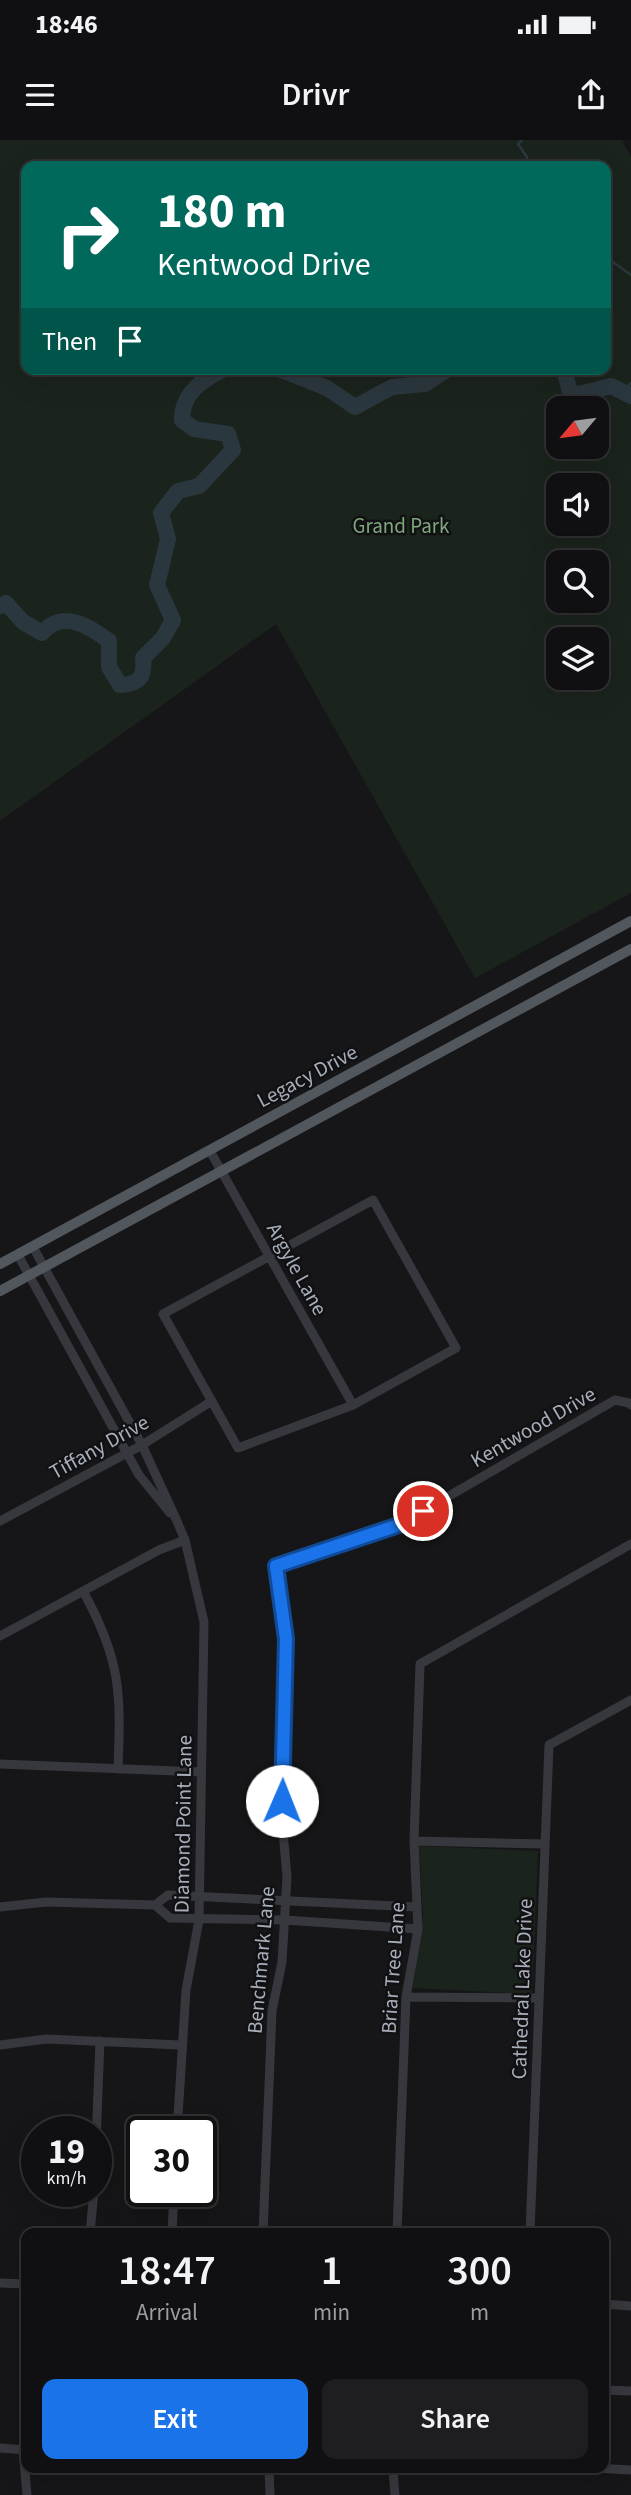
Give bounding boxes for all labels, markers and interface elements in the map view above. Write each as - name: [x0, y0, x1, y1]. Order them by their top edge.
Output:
- text: 18:46: [35, 6, 98, 43]
- text: Drivr: [281, 72, 350, 118]
- icon: menu: [21, 76, 59, 114]
- icon: share: [572, 76, 610, 114]
- text: 180 m: [157, 177, 286, 247]
- icon: right: [42, 189, 133, 280]
- text: Kentwood Drive: [157, 242, 371, 288]
- icon: arrive: [111, 322, 149, 360]
- text: Then: [42, 323, 97, 360]
- north arrow: [546, 396, 609, 458]
- map controls: [546, 396, 609, 690]
- button: sound: [546, 473, 609, 536]
- park label: Grand Park: [353, 511, 450, 541]
- button: search: [546, 550, 609, 613]
- button: layers: [546, 627, 609, 690]
- street label: Legacy Drive: [251, 1037, 363, 1115]
- street label: Argyle Lane: [259, 1217, 335, 1321]
- street label: Kentwood Drive: [465, 1379, 601, 1475]
- street label: Tiffany Drive: [44, 1407, 154, 1487]
- pin: [393, 1481, 453, 1541]
- icon: arrive: [404, 1492, 442, 1530]
- street label: Diamond Point Lane: [166, 1735, 200, 1913]
- position arrow: [245, 1764, 319, 1838]
- street label: Benchmark Lane: [240, 1885, 282, 2035]
- street label: Cathedral Lake Drive: [504, 1898, 540, 2080]
- street label: Briar Tree Lane: [373, 1901, 413, 2035]
- speed limit sign: 30: [126, 2116, 217, 2207]
- text: 19: [48, 2127, 85, 2177]
- text: km/h: [47, 2166, 86, 2191]
- text: 18:47: [118, 2241, 216, 2301]
- text: 1: [321, 2241, 342, 2301]
- text: 300: [447, 2241, 512, 2301]
- text: Arrival: [136, 2296, 198, 2329]
- text: min: [313, 2296, 350, 2329]
- text: m: [470, 2296, 489, 2329]
- button: Exit: [42, 2379, 308, 2459]
- button: Share: [322, 2379, 588, 2459]

